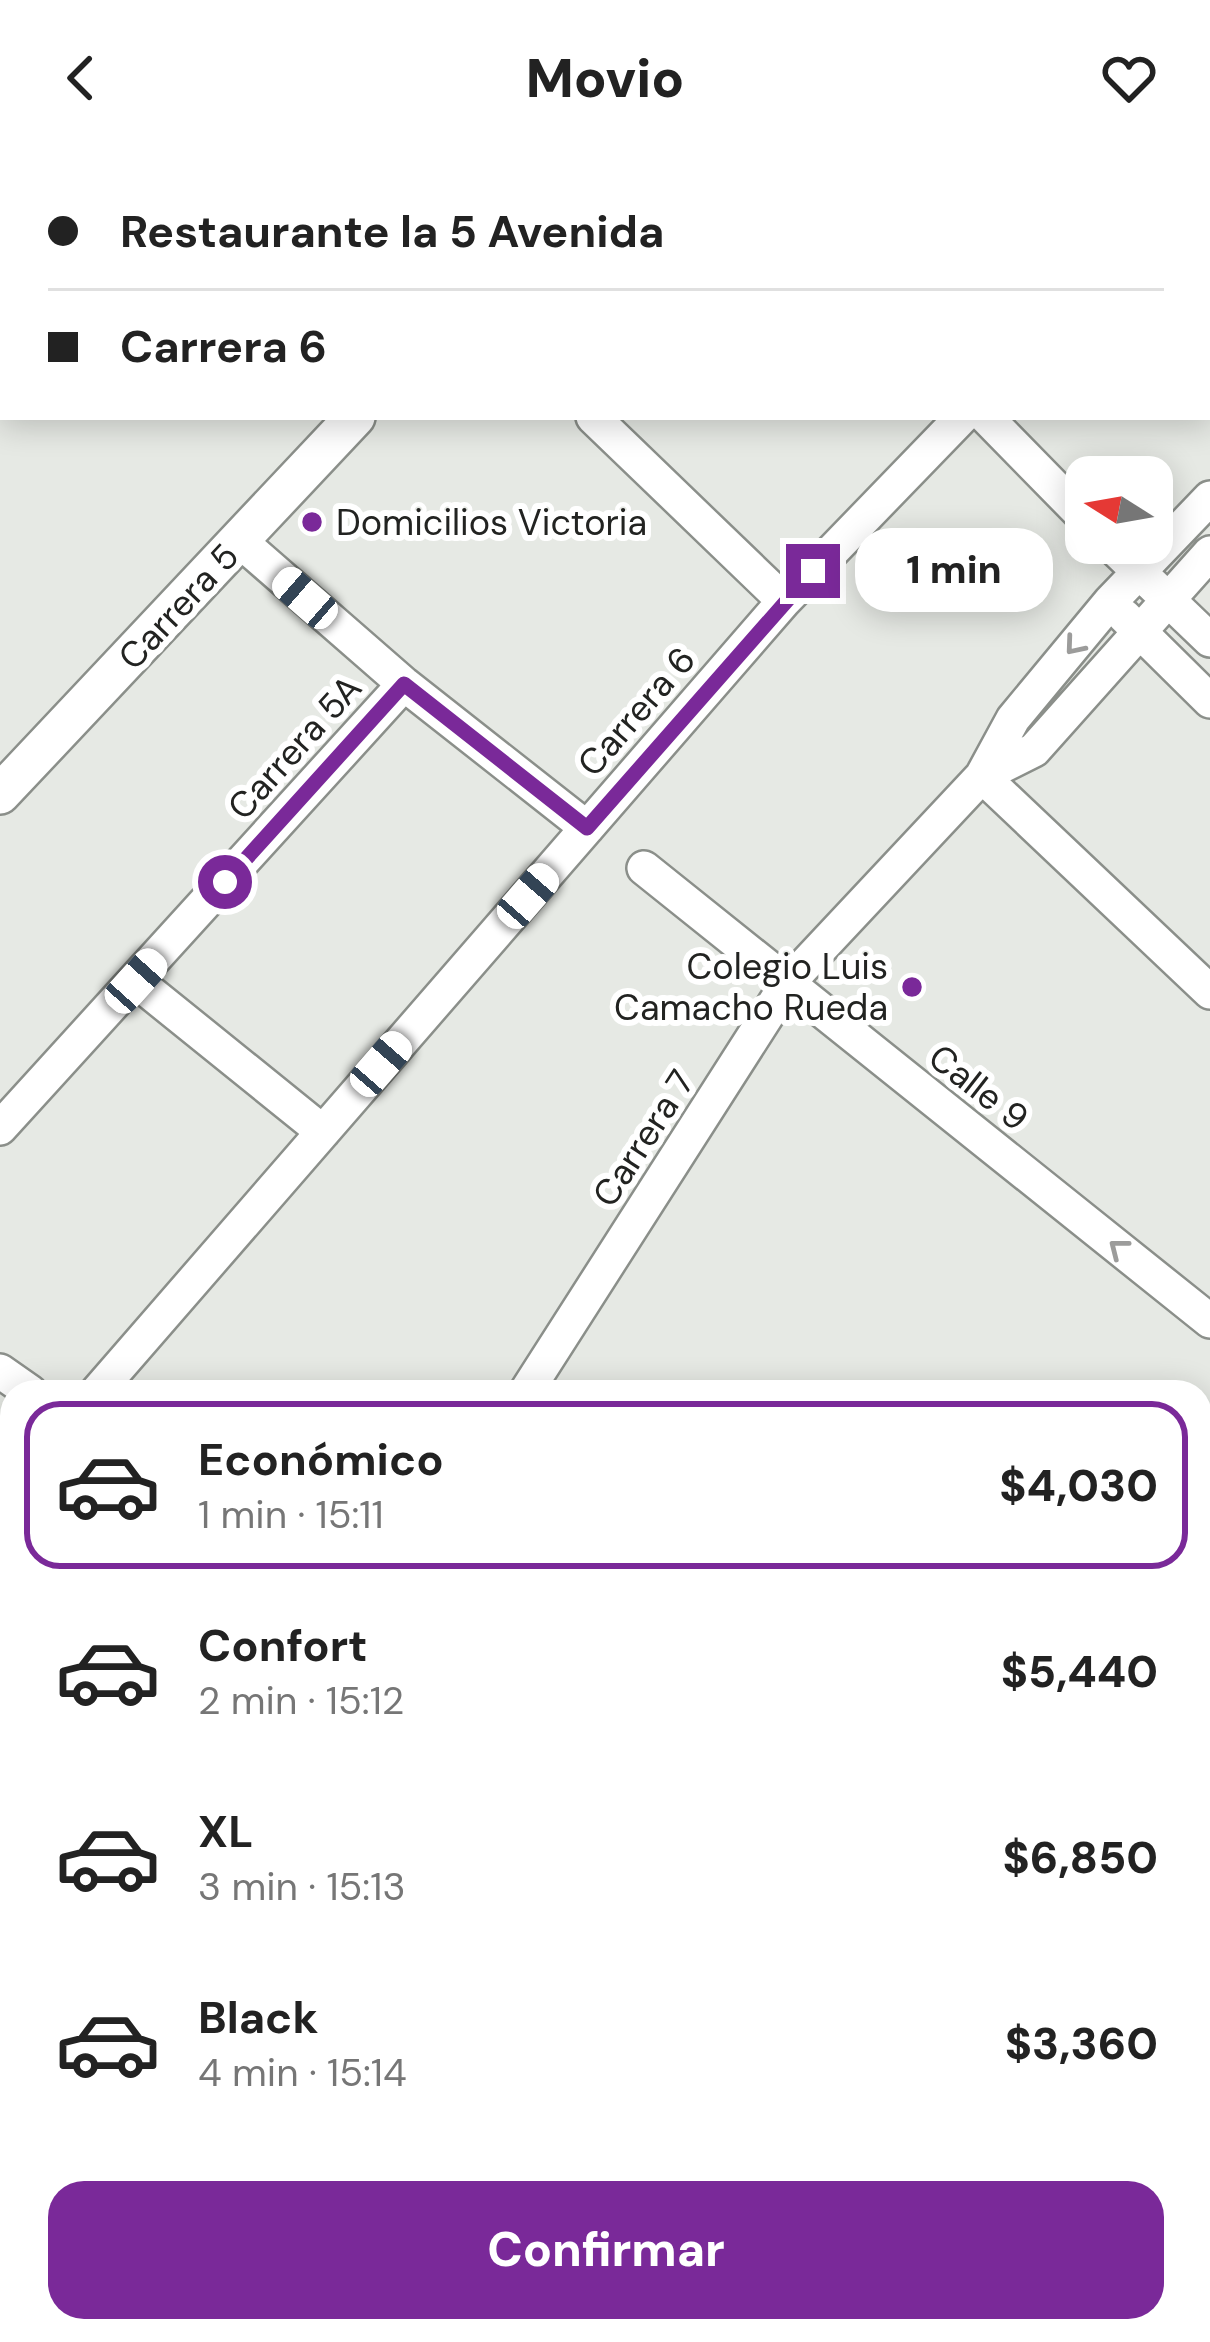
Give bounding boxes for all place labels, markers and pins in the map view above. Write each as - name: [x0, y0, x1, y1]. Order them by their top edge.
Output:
- place label: Domicilios Victoria: [336, 499, 647, 546]
- marker: Domicilios Victoria: [299, 509, 325, 535]
- place label: Colegio Luis Camacho Rueda: [614, 943, 888, 1031]
- marker: Colegio Luis Camacho Rueda: [899, 974, 925, 1000]

